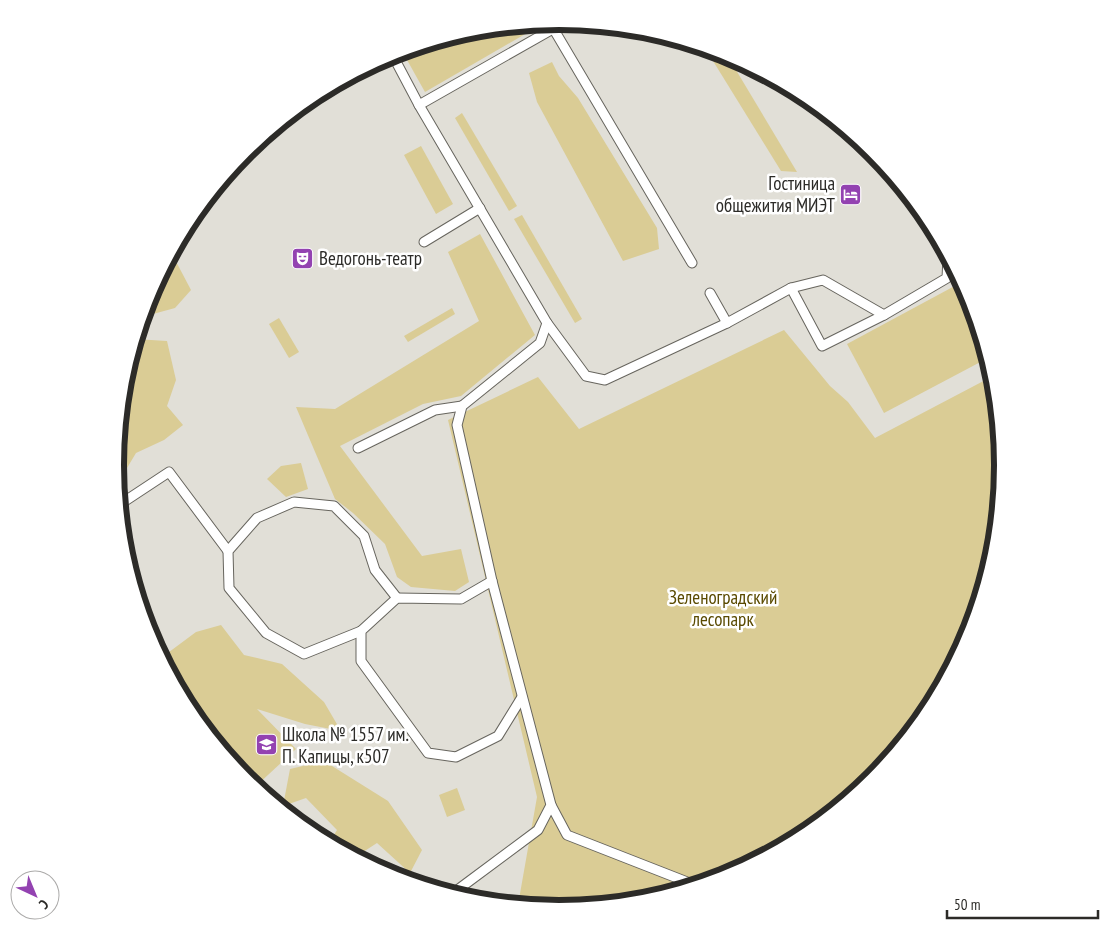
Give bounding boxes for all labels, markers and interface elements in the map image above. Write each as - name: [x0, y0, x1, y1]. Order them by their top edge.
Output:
- place label: Гостиница общежития МИЭТ: [716, 171, 836, 217]
- hotel icon: Гостиница общежития МИЭТ: [839, 182, 863, 206]
- theatre icon: Ведогонь-театр: [291, 246, 315, 270]
- place label: Ведогонь-театр: [319, 246, 422, 270]
- park label: Зеленоградский лесопарк: [669, 585, 777, 631]
- place label: Школа № 1557 им. П. Капицы, к507: [282, 722, 409, 768]
- school or university icon: Школа № 1557 им. П. Капицы, к507: [254, 733, 278, 757]
- north arrow: [10, 870, 60, 920]
- scale bar: [947, 888, 1098, 920]
- text: 50 m: [954, 895, 980, 914]
- text: С: [35, 896, 53, 913]

